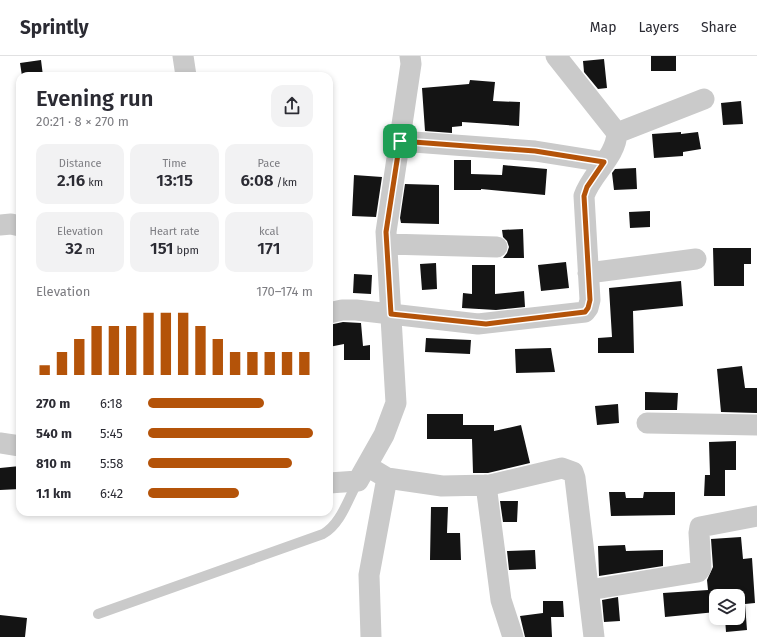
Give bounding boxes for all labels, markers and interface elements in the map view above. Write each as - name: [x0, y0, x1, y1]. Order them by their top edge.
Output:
- text: Sprintly: [20, 16, 89, 39]
- text: Map: [590, 19, 616, 36]
- text: Layers: [638, 19, 679, 36]
- text: Share: [701, 19, 737, 36]
- text: Evening run: [36, 85, 153, 112]
- button: share: [271, 85, 313, 127]
- text: 20:21 · 8 × 270 m: [36, 114, 129, 129]
- pin: [383, 124, 417, 158]
- icon: arrive: [389, 130, 411, 152]
- text: Distance: [59, 157, 102, 170]
- text: Time: [162, 157, 187, 170]
- text: Pace: [257, 157, 280, 170]
- text: 2.16: [57, 170, 85, 191]
- text: 13:15: [156, 170, 193, 191]
- text: 6:08: [240, 170, 274, 191]
- text: km: [85, 176, 103, 189]
- text: /km: [274, 176, 297, 189]
- text: Elevation: [57, 225, 103, 238]
- text: Heart rate: [149, 225, 200, 238]
- text: kcal: [259, 225, 279, 238]
- text: 32: [65, 238, 83, 259]
- text: 151: [150, 238, 174, 259]
- text: 171: [257, 238, 280, 259]
- text: m: [83, 244, 95, 257]
- text: bpm: [174, 244, 199, 257]
- text: Elevation: [36, 284, 90, 299]
- text: 170–174 m: [256, 284, 313, 299]
- text: 270 m: [36, 396, 70, 411]
- text: 6:18: [100, 396, 122, 411]
- text: 540 m: [36, 426, 72, 441]
- text: 5:45: [100, 426, 123, 441]
- text: 810 m: [36, 456, 71, 471]
- text: 5:58: [100, 456, 123, 471]
- text: 1.1 km: [36, 486, 71, 501]
- text: 6:42: [100, 486, 123, 501]
- map controls: [709, 589, 745, 625]
- button: layers: [709, 589, 745, 625]

